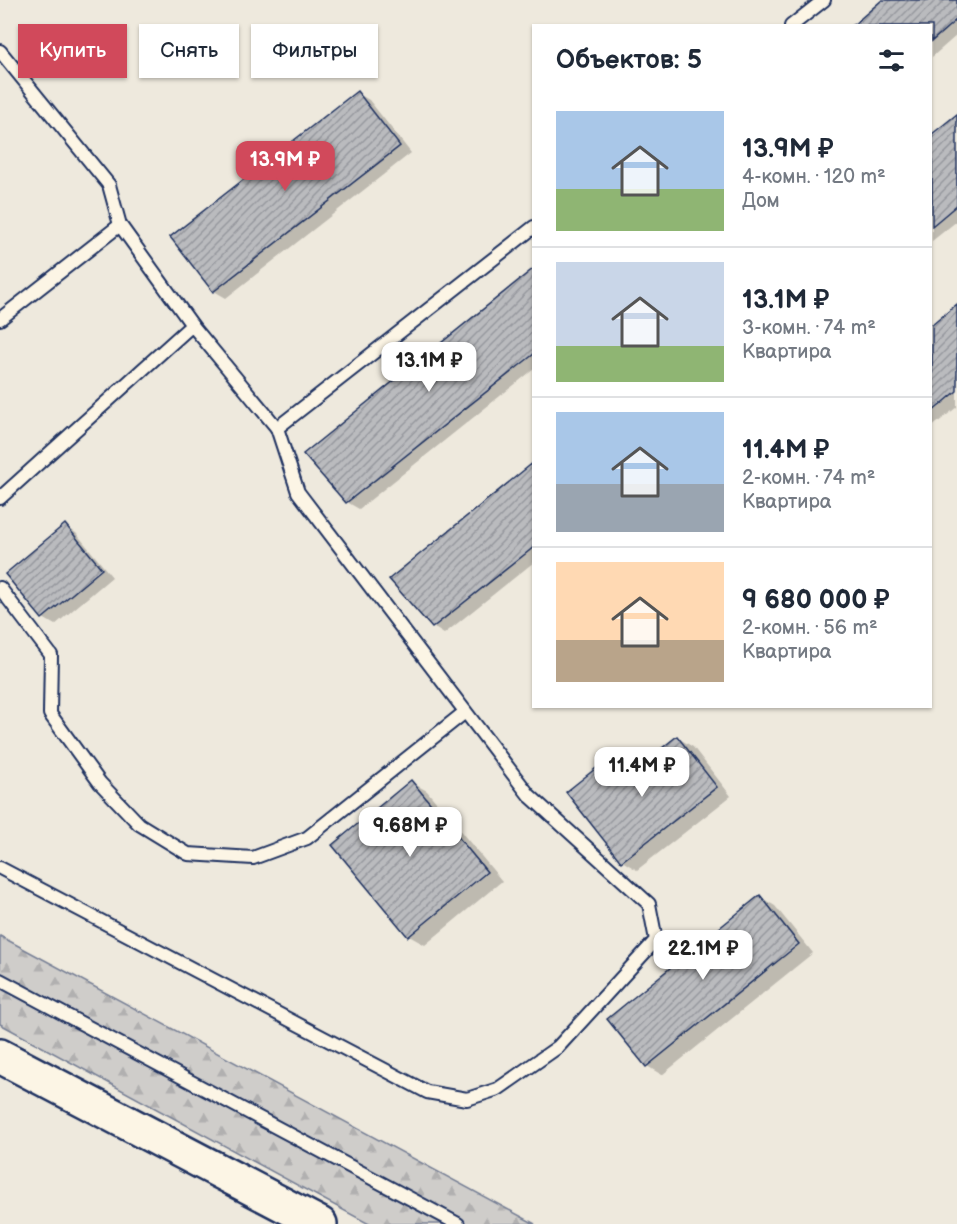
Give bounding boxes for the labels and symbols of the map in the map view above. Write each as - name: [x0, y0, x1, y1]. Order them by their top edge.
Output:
- pin: 13.9M ₽: [230, 141, 340, 192]
- pin: 13.1M ₽: [374, 342, 484, 393]
- pin: 11.4M ₽: [587, 747, 697, 798]
- pin: 9.68M ₽: [355, 807, 465, 858]
- pin: 22.1M ₽: [648, 930, 758, 981]

